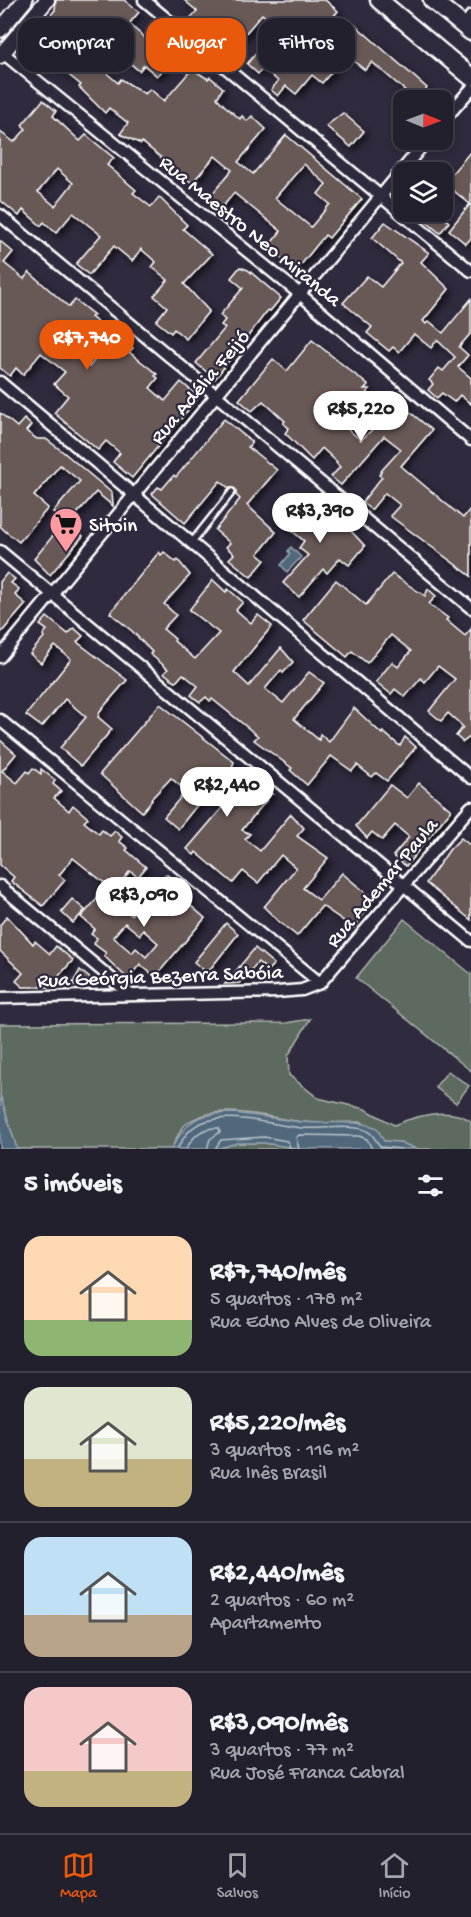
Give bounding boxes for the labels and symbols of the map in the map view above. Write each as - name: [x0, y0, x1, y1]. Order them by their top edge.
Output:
- north arrow: [393, 90, 453, 150]
- street label: Rua Maestro Neo Miranda: [153, 152, 346, 315]
- pin: R$7,740: [32, 320, 142, 371]
- street label: Rua Adélia Feijó: [146, 326, 257, 451]
- pin: R$5,220: [306, 391, 416, 442]
- pin: R$3,390: [265, 493, 375, 544]
- supermarket icon: Sitoin: [48, 506, 84, 553]
- place label: Sitoin: [89, 515, 137, 540]
- pin: R$2,440: [172, 767, 282, 818]
- street label: Rua Ademar Paula: [322, 813, 446, 954]
- pin: R$3,090: [89, 877, 199, 928]
- street label: Rua Geórgia Bezerra Sabóia: [37, 962, 285, 995]

